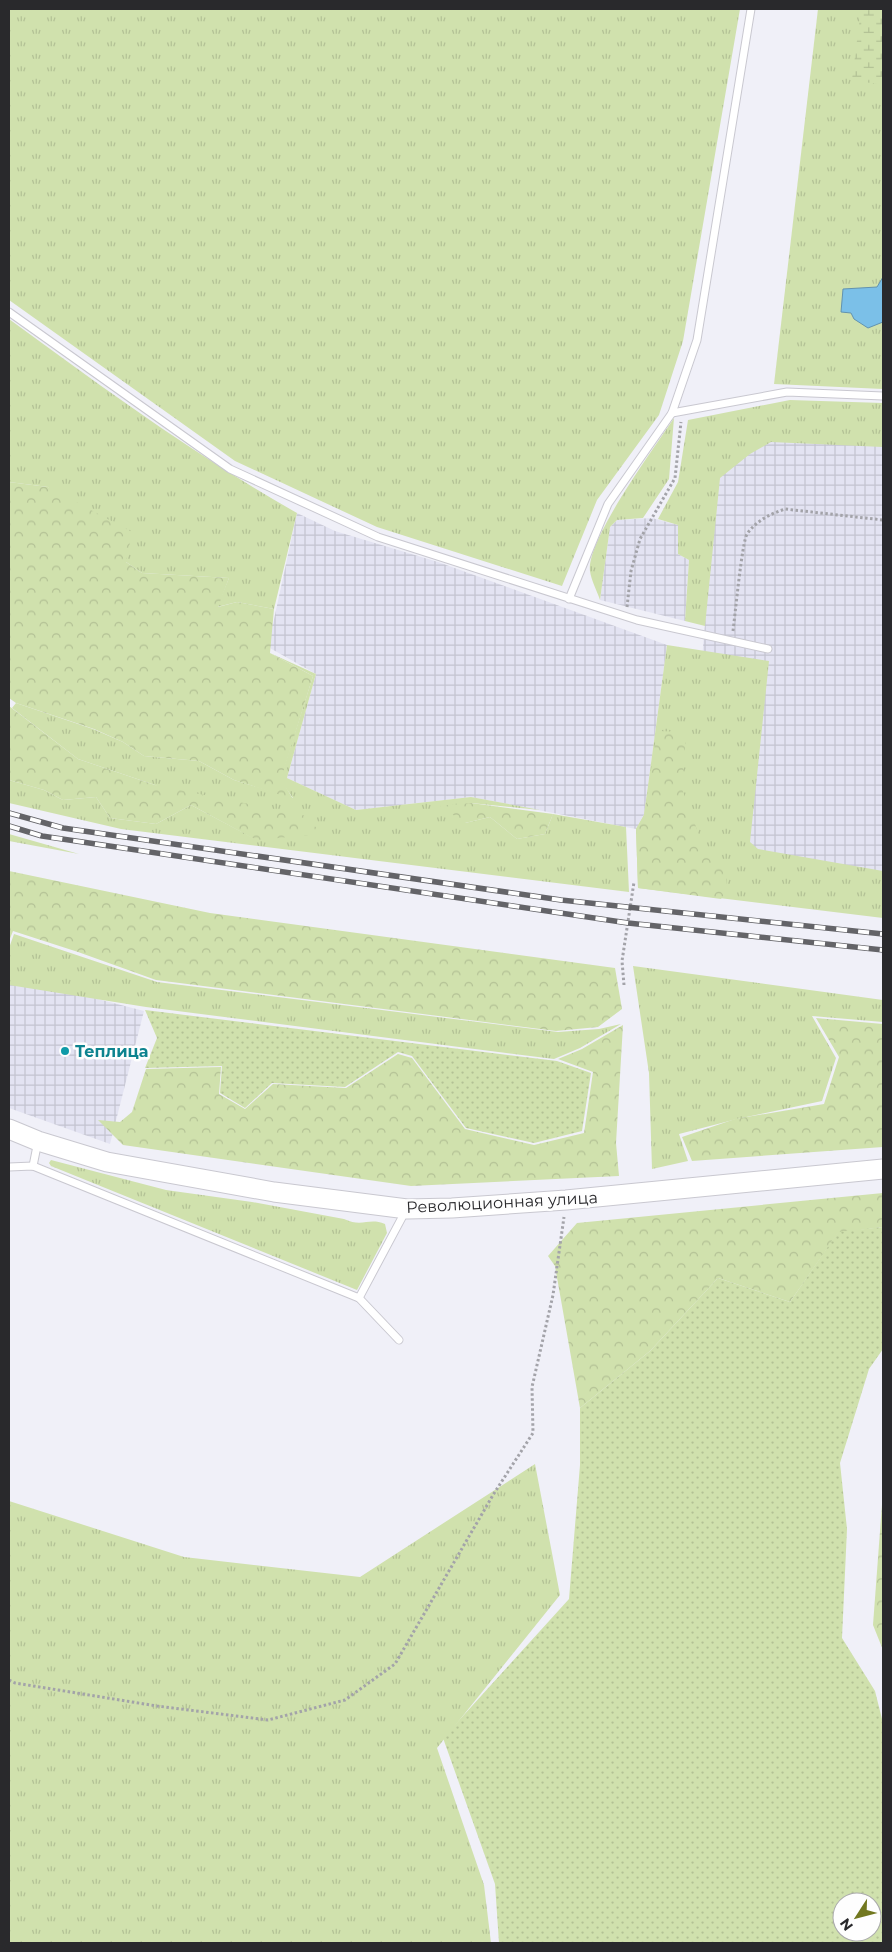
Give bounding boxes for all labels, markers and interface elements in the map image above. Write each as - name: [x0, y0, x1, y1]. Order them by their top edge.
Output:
- place label: Теплица: [75, 1042, 149, 1061]
- marker: Теплица: [59, 1045, 71, 1057]
- street label: Революционная улица: [406, 1188, 598, 1217]
- north arrow: [832, 1892, 882, 1942]
- text: N: [836, 1915, 857, 1935]

